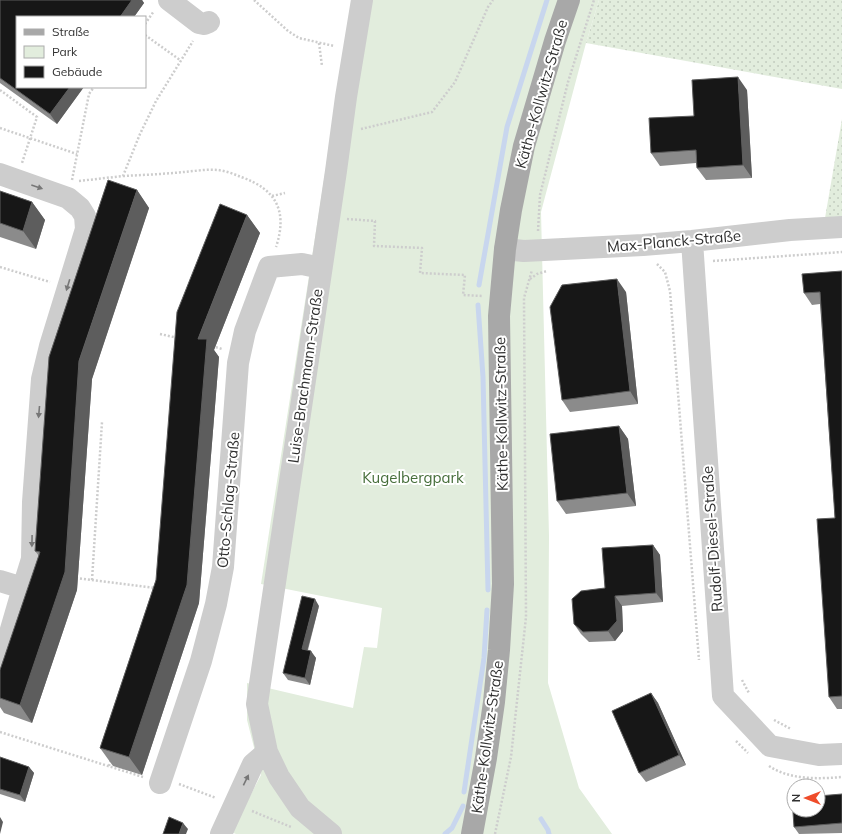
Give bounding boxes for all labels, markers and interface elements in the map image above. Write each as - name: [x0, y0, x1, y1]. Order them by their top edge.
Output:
- legend: [16, 16, 146, 88]
- street label: Käthe-Kollwitz-Straße: [511, 17, 571, 171]
- text: Straße: [52, 24, 89, 39]
- text: Park: [52, 44, 78, 59]
- text: Gebäude: [52, 64, 102, 79]
- one-way arrow: [31, 184, 43, 190]
- street label: Max-Planck-Straße: [606, 226, 742, 256]
- one-way arrow: [65, 280, 71, 292]
- street label: Luise-Brachmann-Straße: [283, 288, 327, 464]
- street label: Käthe-Kollwitz-Straße: [490, 337, 512, 491]
- one-way arrow: [36, 406, 42, 418]
- street label: Otto-Schlag-Straße: [213, 431, 243, 569]
- street label: Rudolf-Diesel-Straße: [697, 465, 727, 613]
- park label: Kugelbergpark: [362, 468, 464, 487]
- one-way arrow: [29, 535, 35, 548]
- street label: Käthe-Kollwitz-Straße: [467, 659, 507, 815]
- one-way arrow: [243, 774, 249, 785]
- north arrow: [786, 778, 826, 818]
- text: N: [789, 794, 803, 802]

